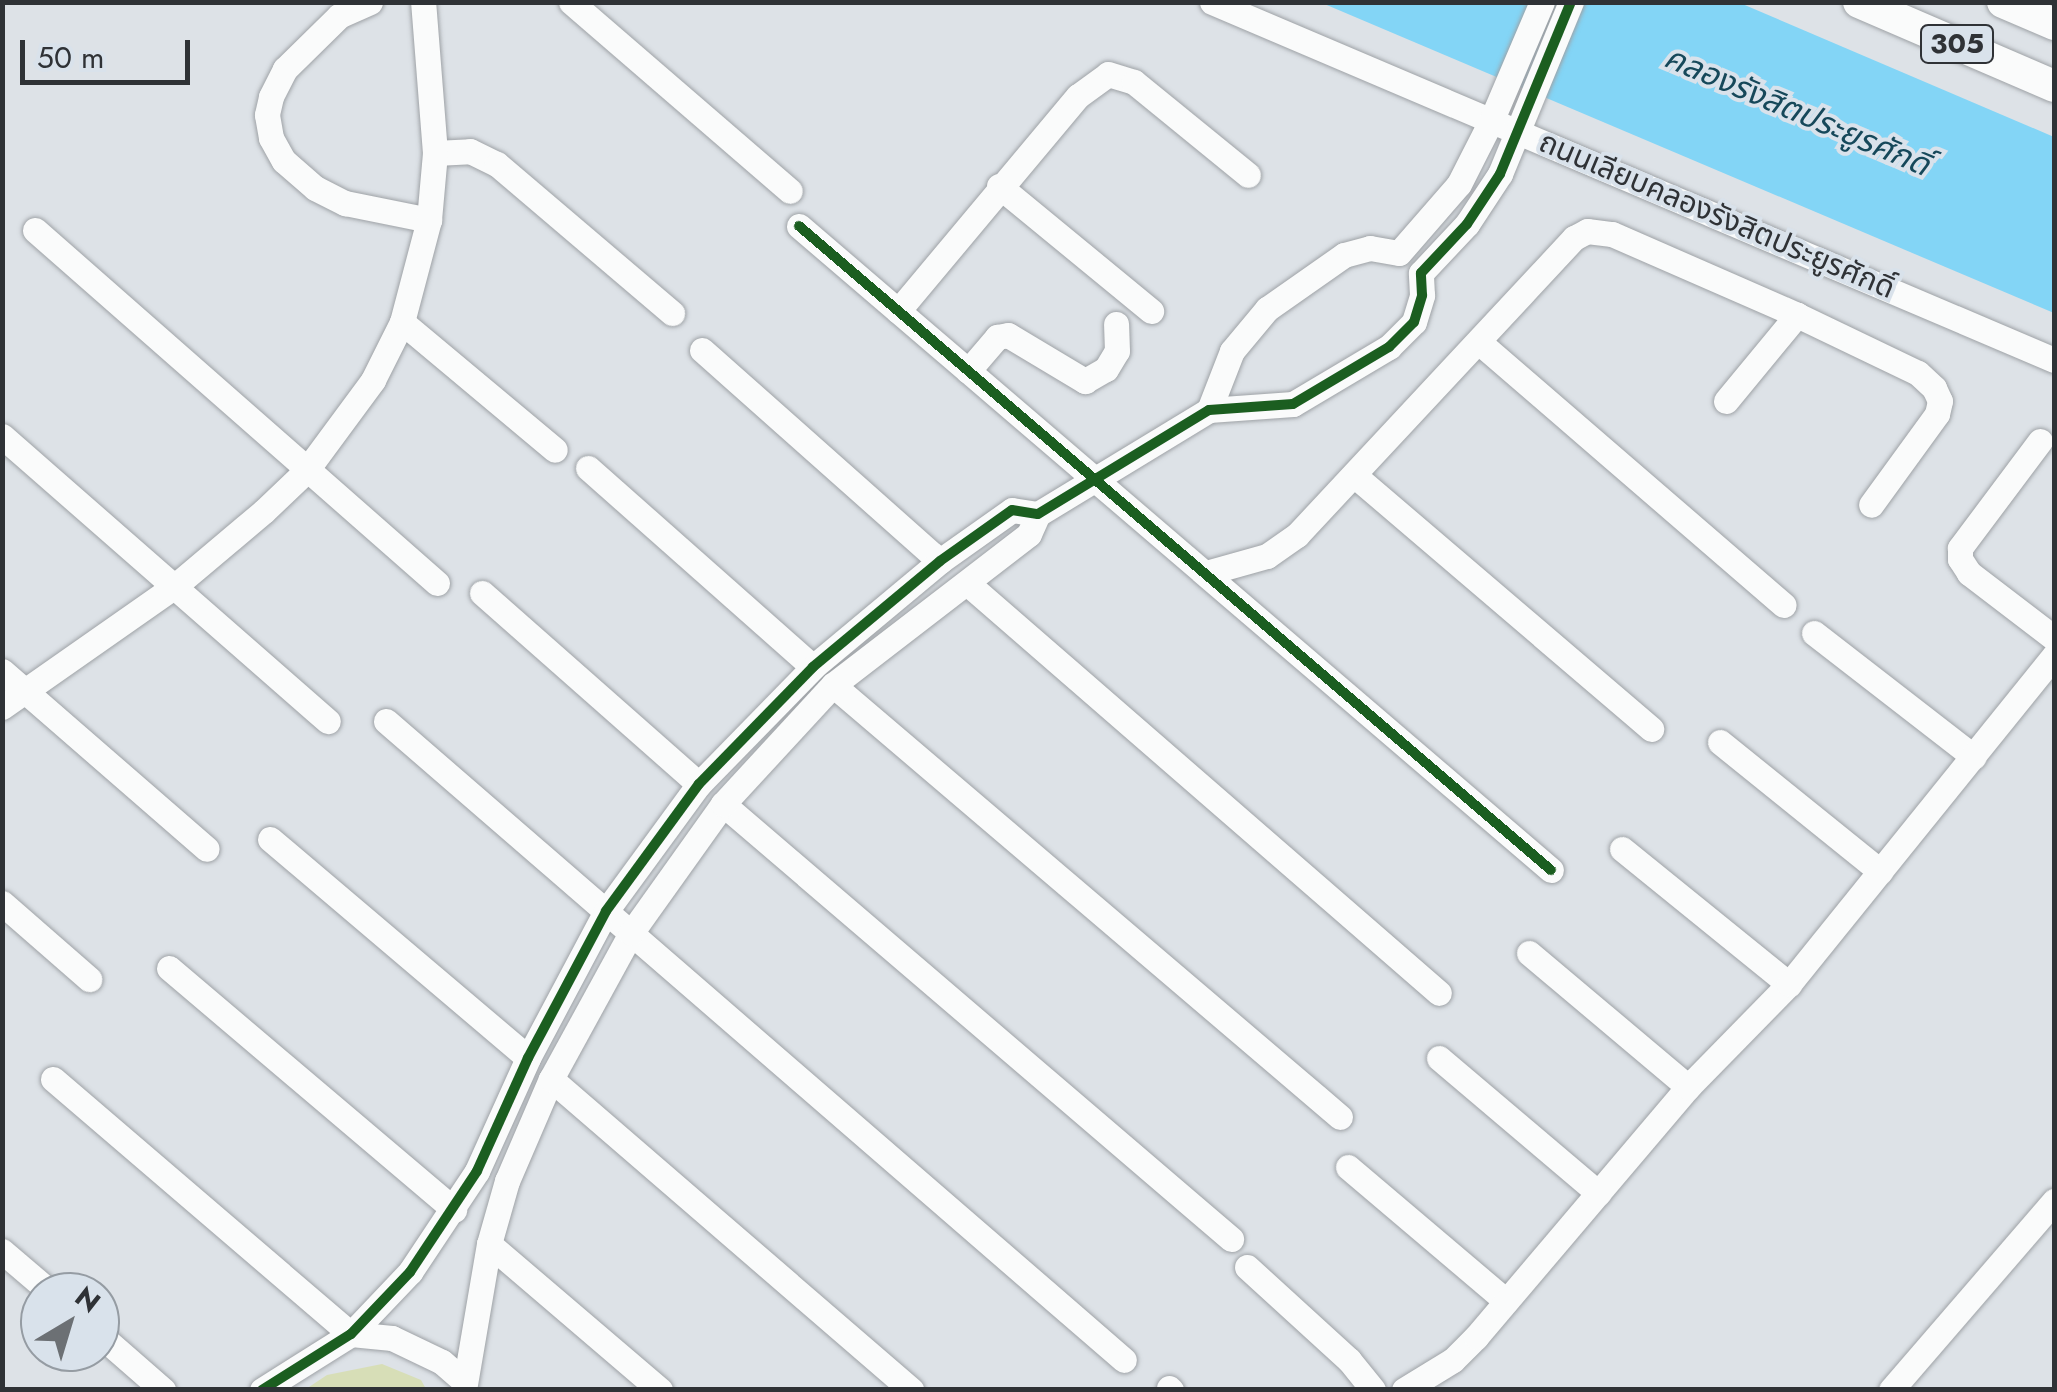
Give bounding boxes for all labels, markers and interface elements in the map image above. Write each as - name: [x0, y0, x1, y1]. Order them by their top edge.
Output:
- scale bar: [25, 20, 195, 82]
- road number: 305: [1920, 21, 1994, 67]
- text: 50 m: [37, 36, 104, 79]
- water label: คลองรังสิตประยูรศักดิ์: [1659, 38, 1935, 184]
- street label: ถนนเลียบคลองรังสิตประยูรศักดิ์: [1534, 124, 1900, 306]
- north arrow: [20, 1272, 120, 1372]
- text: N: [66, 1277, 109, 1323]

